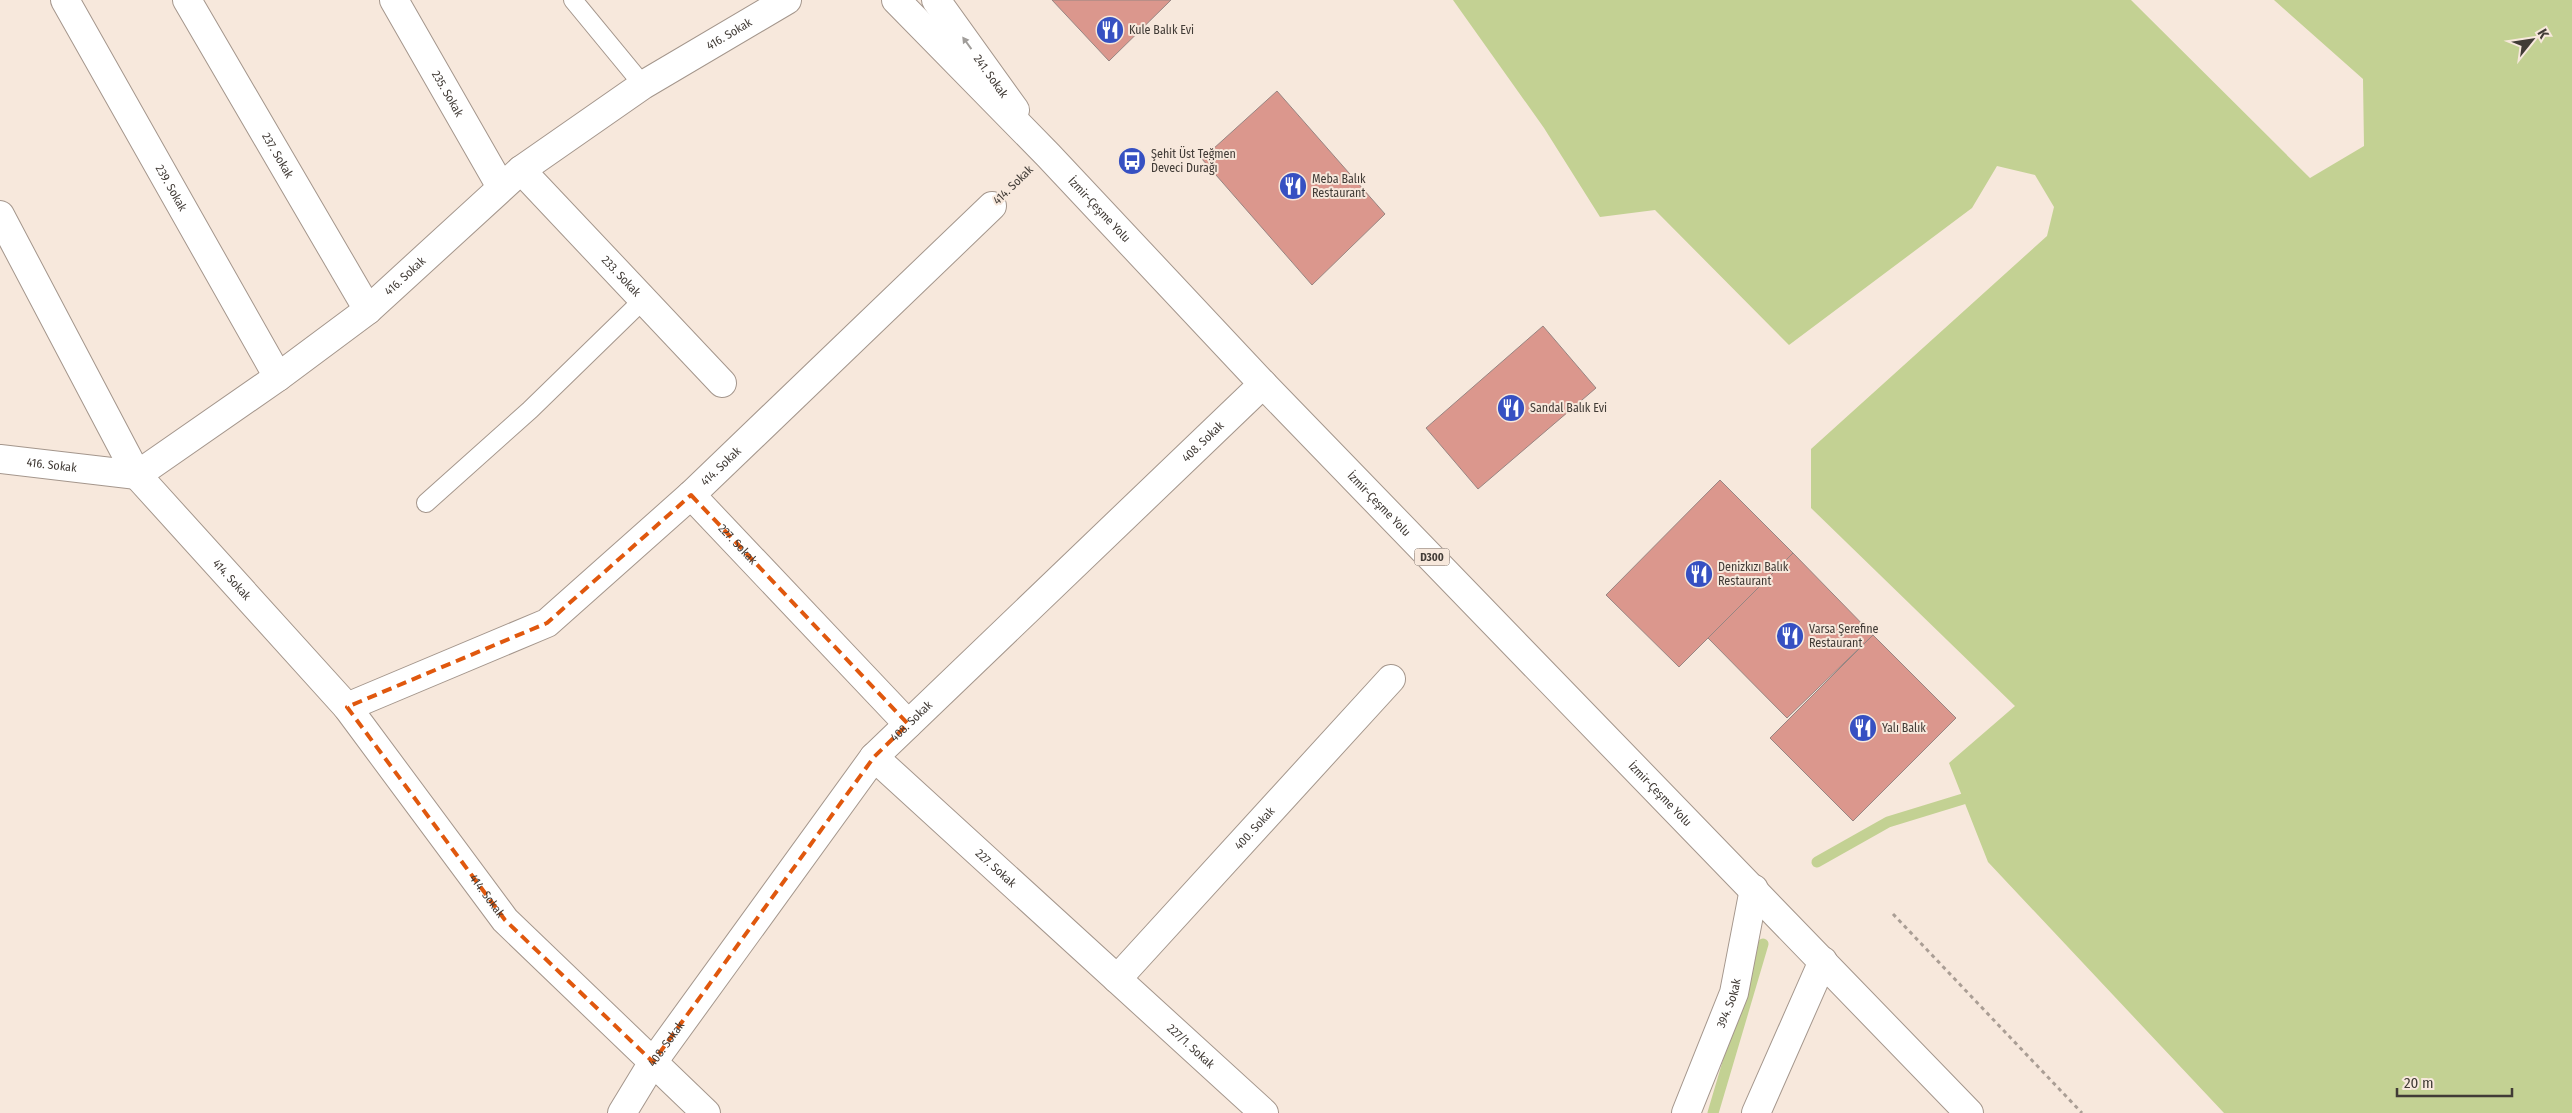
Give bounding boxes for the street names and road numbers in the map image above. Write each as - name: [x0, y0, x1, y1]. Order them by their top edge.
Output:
- street label: 416. Sokak: [704, 15, 755, 53]
- street label: 241. Sokak: [971, 52, 1011, 101]
- street label: 235. Sokak: [429, 68, 467, 120]
- street label: 237. Sokak: [259, 130, 297, 181]
- street label: 239. Sokak: [153, 162, 190, 214]
- street label: 414. Sokak: [990, 162, 1036, 207]
- street label: İzmir-Çeşme Yolu: [1065, 173, 1133, 245]
- street label: 233. Sokak: [599, 253, 644, 300]
- street label: 416. Sokak: [382, 254, 429, 298]
- street label: 408. Sokak: [1179, 418, 1227, 465]
- street label: 414. Sokak: [698, 444, 744, 489]
- street label: 416. Sokak: [26, 455, 78, 475]
- street label: İzmir-Çeşme Yolu: [1345, 468, 1413, 539]
- street label: 227. Sokak: [716, 521, 760, 568]
- road number: D300: [1414, 548, 1450, 566]
- street label: 414. Sokak: [210, 556, 254, 603]
- street label: 408. Sokak: [887, 698, 935, 745]
- street label: İzmir-Çeşme Yolu: [1626, 758, 1694, 829]
- street label: 400. Sokak: [1232, 804, 1278, 853]
- street label: 227. Sokak: [973, 846, 1019, 891]
- street label: 414. Sokak: [467, 872, 508, 921]
- street label: 394. Sokak: [1714, 977, 1744, 1030]
- street label: 408. Sokak: [645, 1018, 687, 1069]
- street label: 227/1. Sokak: [1164, 1021, 1218, 1072]

